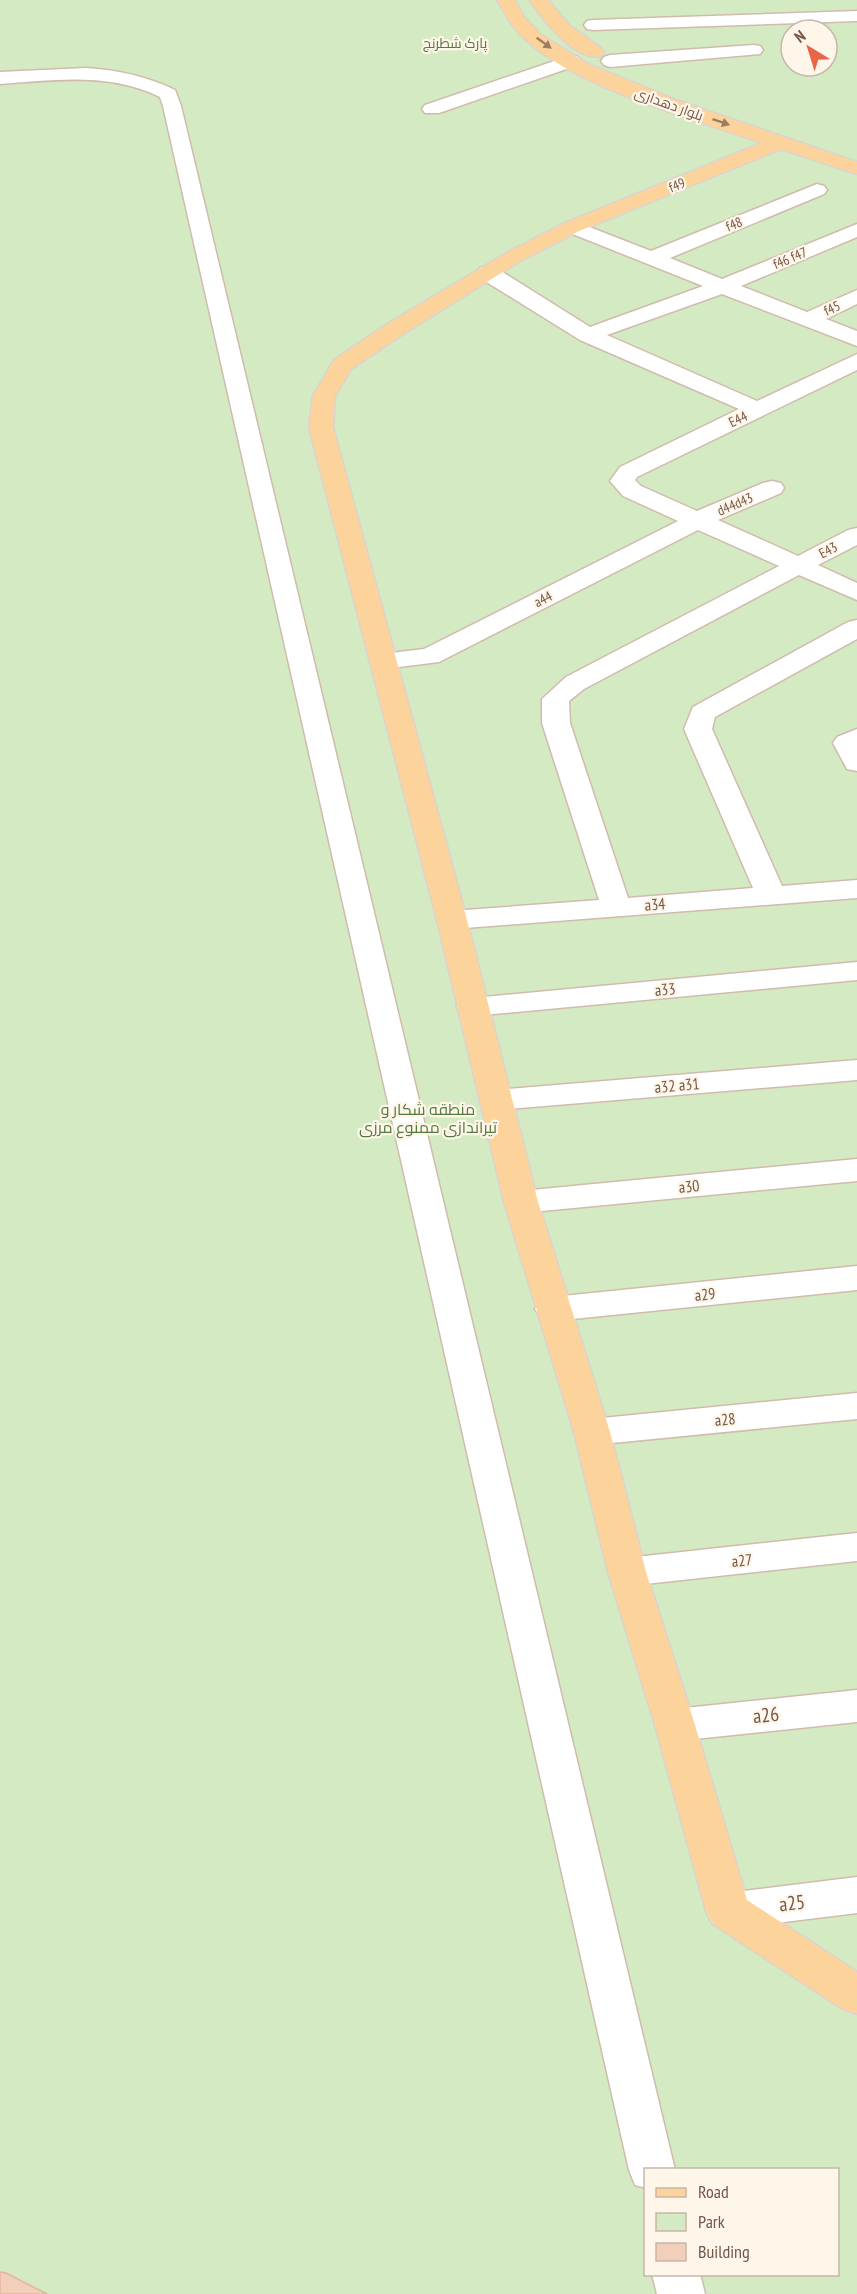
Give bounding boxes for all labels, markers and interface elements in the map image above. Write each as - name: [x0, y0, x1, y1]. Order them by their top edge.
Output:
- north arrow: [779, 18, 839, 78]
- text: N: [790, 26, 809, 47]
- park label: پارک شطرنج: [423, 34, 487, 53]
- one-way arrow: [535, 37, 551, 49]
- street label: بلوار دهداری: [632, 83, 706, 125]
- one-way arrow: [712, 118, 730, 127]
- street label: f49: [666, 174, 688, 196]
- street label: f48: [723, 213, 745, 235]
- street label: f46 f47: [770, 243, 810, 273]
- street label: f45: [821, 296, 843, 320]
- street label: E44: [726, 407, 751, 431]
- street label: d44d43: [714, 488, 756, 520]
- street label: E43: [816, 538, 840, 562]
- street label: a44: [531, 587, 556, 611]
- street label: a34: [644, 893, 666, 915]
- street label: a33: [654, 978, 676, 1000]
- street label: a32 a31: [654, 1073, 700, 1097]
- park label: منطقه شکار و تیراندازی ممنوع مرزی: [359, 1099, 498, 1139]
- street label: a30: [678, 1175, 700, 1197]
- street label: a29: [694, 1283, 716, 1305]
- street label: a28: [714, 1408, 736, 1430]
- street label: a27: [731, 1549, 753, 1571]
- street label: a26: [752, 1701, 780, 1729]
- street label: a25: [778, 1889, 806, 1917]
- legend: [644, 2168, 839, 2276]
- text: Road: [698, 2180, 729, 2203]
- text: Park: [698, 2210, 725, 2233]
- text: Building: [698, 2240, 750, 2263]

